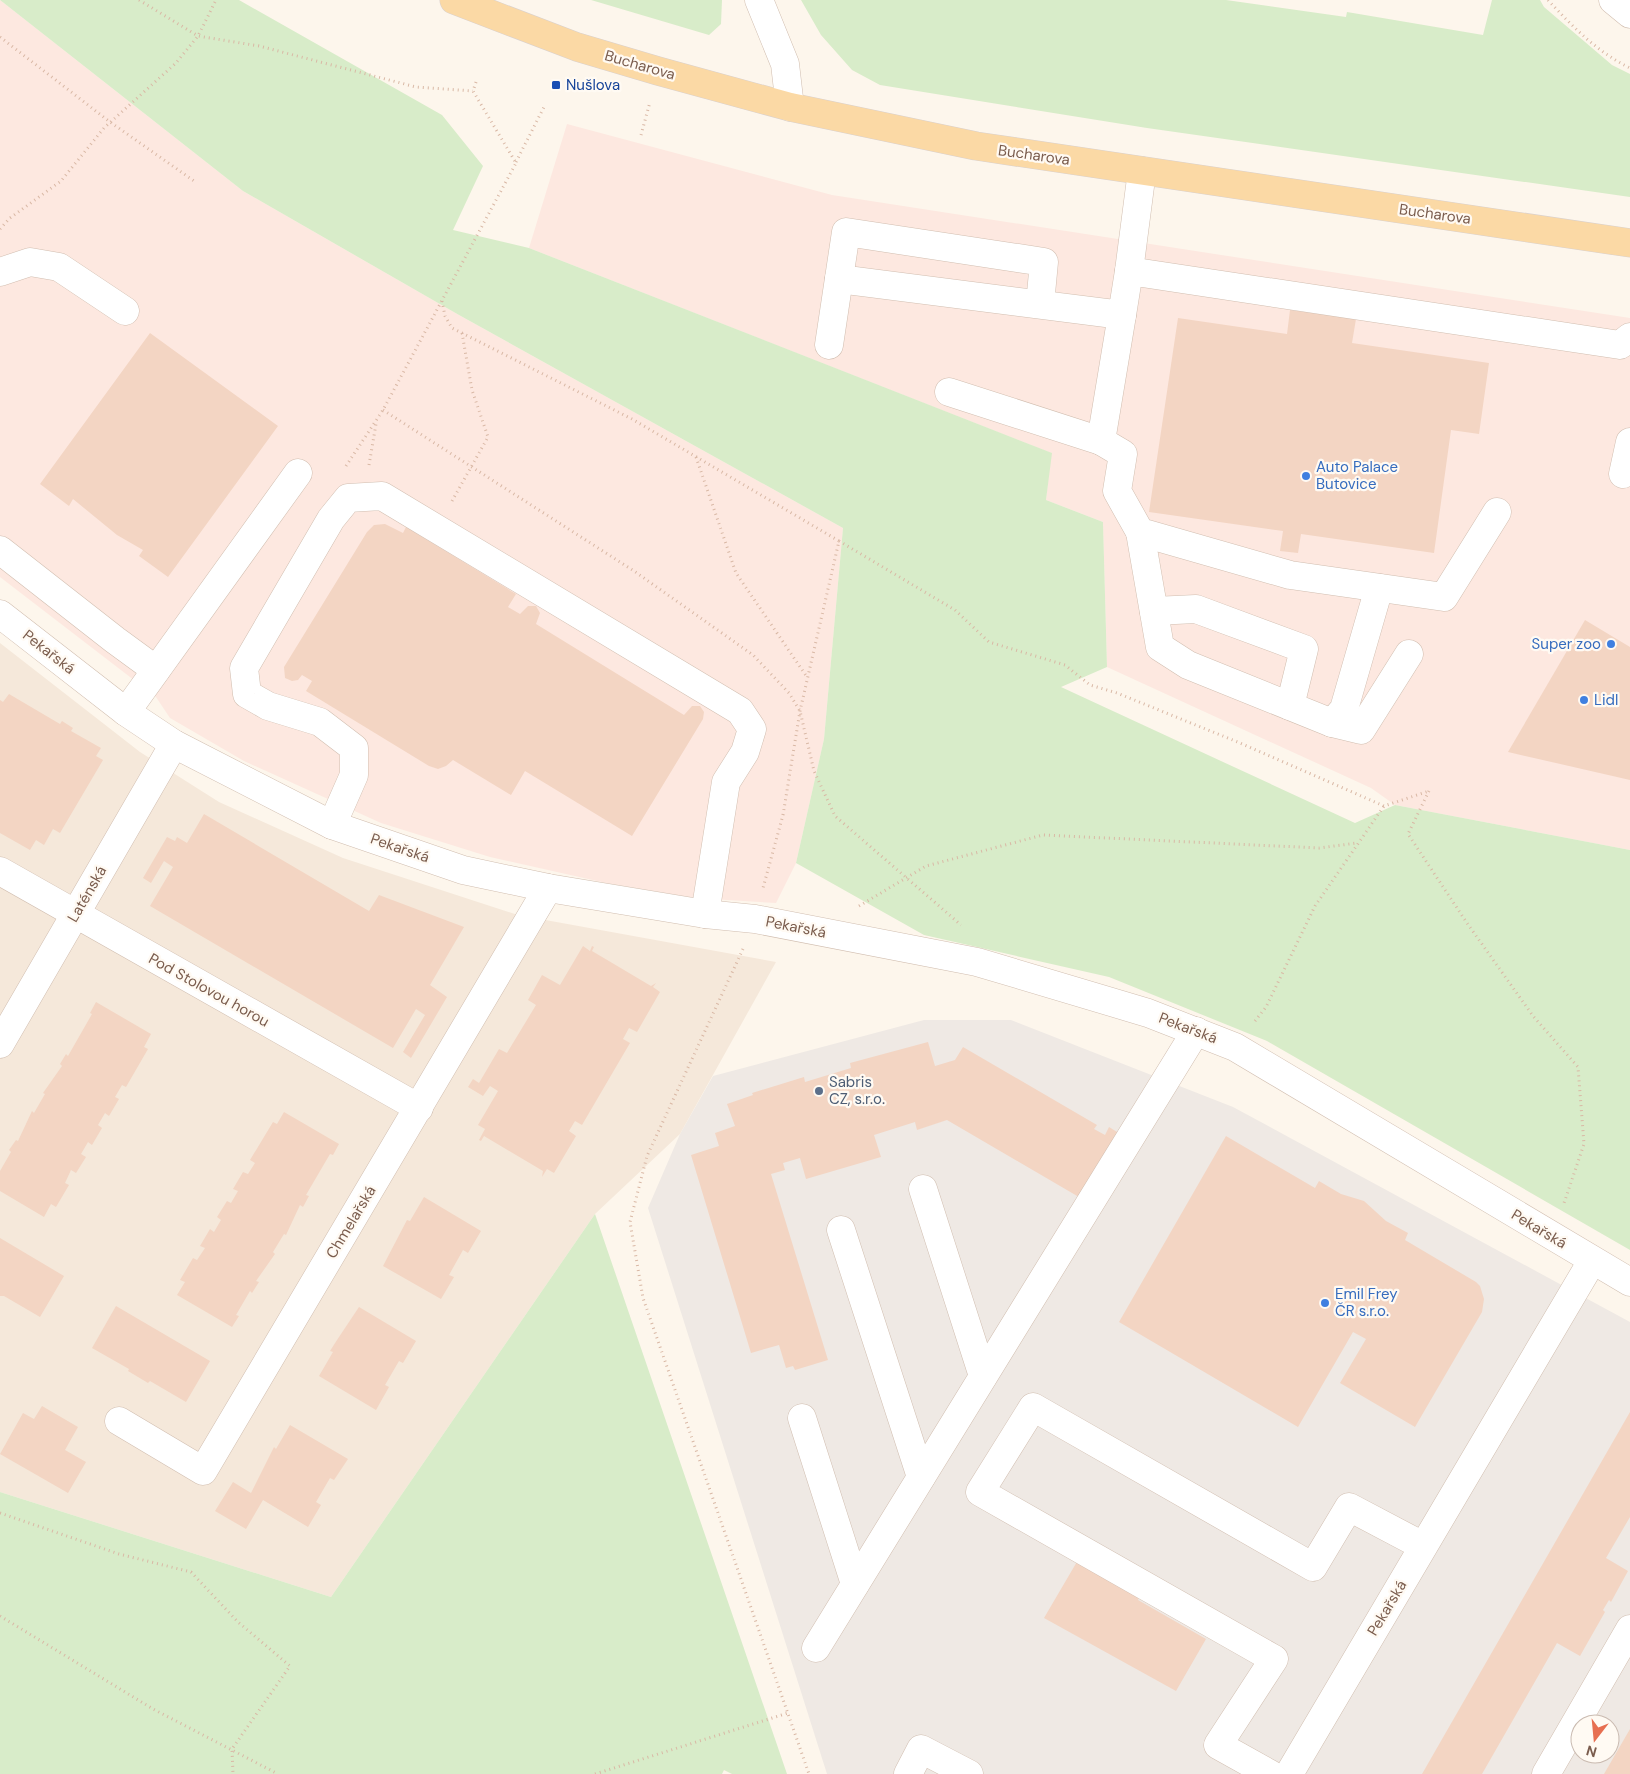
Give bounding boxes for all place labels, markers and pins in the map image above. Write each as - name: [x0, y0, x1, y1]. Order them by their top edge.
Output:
- place label: Nušlova: [566, 75, 620, 95]
- marker: Nušlova: [550, 79, 562, 91]
- place label: Auto Palace Butovice: [1316, 457, 1398, 494]
- marker: Auto Palace Butovice: [1300, 470, 1312, 482]
- place label: Super zoo: [1532, 634, 1601, 654]
- marker: Super zoo: [1605, 638, 1617, 650]
- place label: Lidl: [1594, 690, 1618, 710]
- marker: Lidl: [1578, 694, 1590, 706]
- place label: Sabris CZ, s.r.o.: [829, 1072, 885, 1109]
- marker: Sabris CZ, s.r.o.: [813, 1085, 825, 1097]
- place label: Emil Frey ČR s.r.o.: [1335, 1284, 1398, 1321]
- marker: Emil Frey ČR s.r.o.: [1319, 1297, 1331, 1309]

